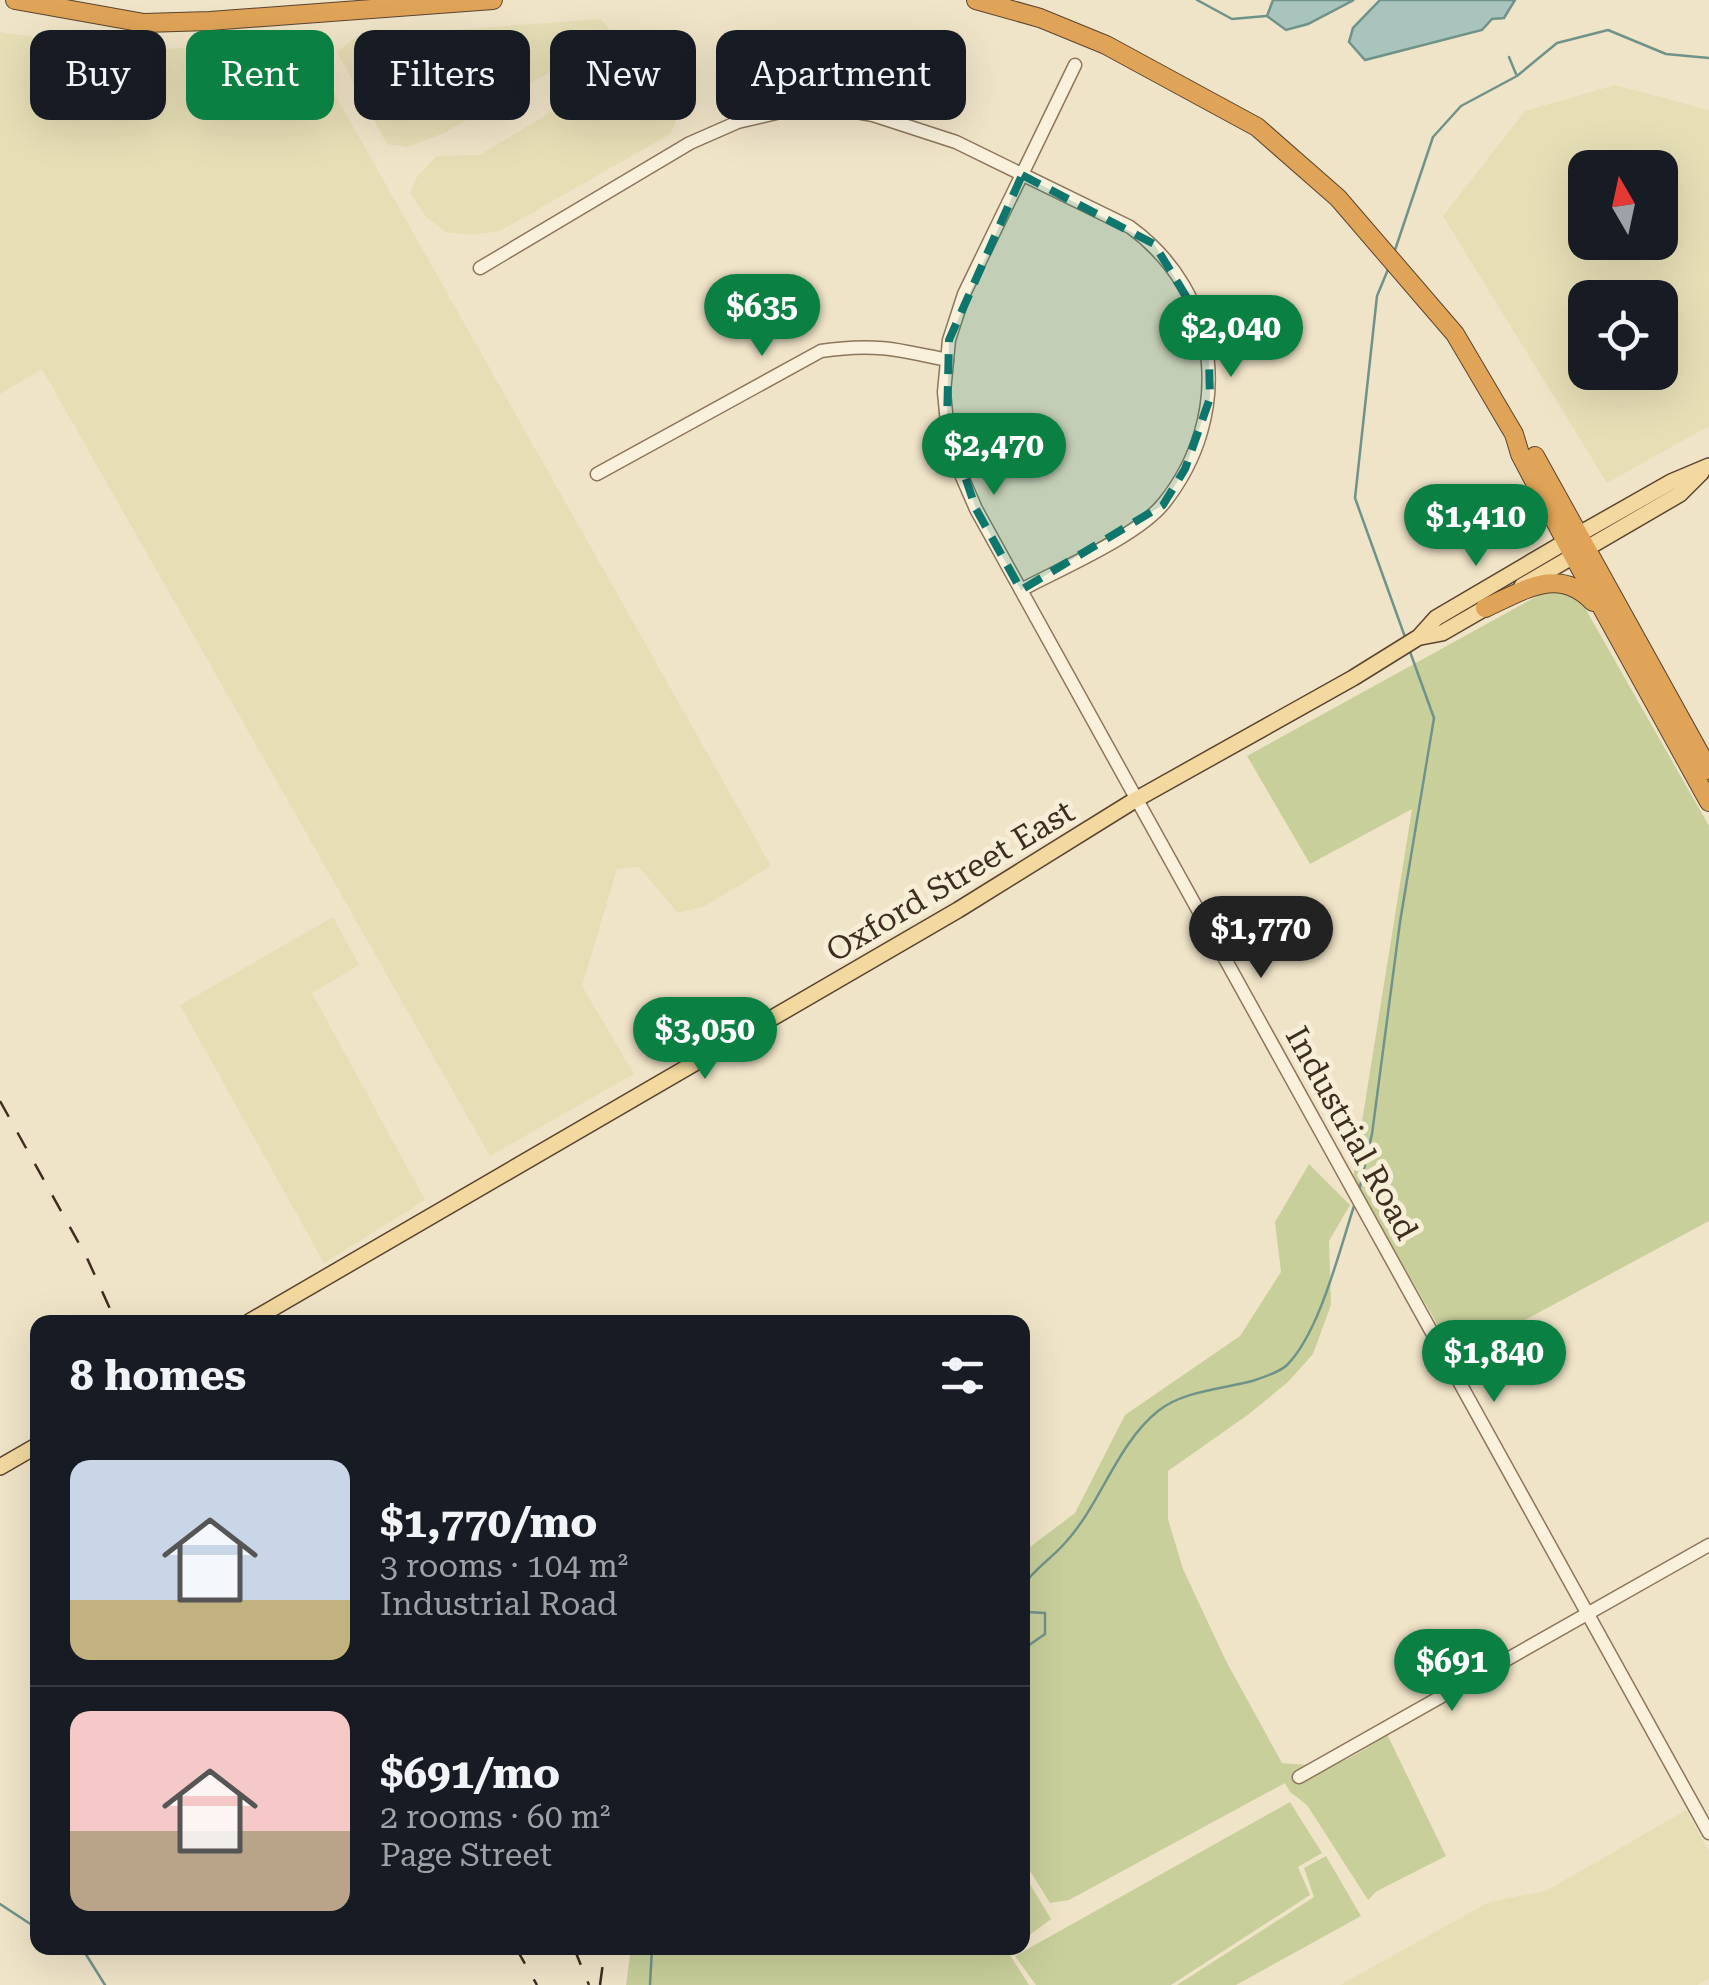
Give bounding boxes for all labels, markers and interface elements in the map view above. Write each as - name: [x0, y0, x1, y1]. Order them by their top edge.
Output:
- chip: Buy: [30, 30, 166, 120]
- chip: Rent: [186, 30, 334, 120]
- chip: Filters: [354, 30, 530, 120]
- chip: New: [550, 30, 696, 120]
- chip: Apartment: [716, 30, 966, 120]
- north arrow: [1568, 150, 1678, 260]
- map controls: [1568, 150, 1678, 390]
- pin: $635: [703, 274, 821, 359]
- button: locate: [1568, 280, 1678, 390]
- text: $635: [726, 287, 798, 325]
- pin: $2,040: [1150, 295, 1312, 380]
- text: $2,040: [1181, 308, 1281, 346]
- pin: $2,470: [913, 413, 1075, 498]
- text: $2,470: [944, 426, 1044, 464]
- pin: $1,410: [1395, 484, 1557, 569]
- text: $1,410: [1426, 497, 1526, 535]
- street label: Oxford Street East: [819, 792, 1081, 970]
- pin: $1,770: [1180, 896, 1342, 981]
- text: $1,770: [1211, 909, 1311, 947]
- pin: $3,050: [624, 997, 786, 1082]
- text: $3,050: [655, 1010, 755, 1048]
- street label: Industrial Road: [1278, 1020, 1426, 1246]
- pin: $1,840: [1413, 1320, 1575, 1405]
- text: $1,840: [1444, 1333, 1544, 1371]
- icon: filters: [935, 1348, 990, 1403]
- text: 8 homes: [70, 1351, 246, 1400]
- text: $1,770/mo: [380, 1498, 597, 1547]
- icon: home: [150, 1500, 270, 1620]
- text: 3 rooms · 104 m²: [380, 1547, 628, 1585]
- text: Industrial Road: [380, 1585, 618, 1623]
- pin: $691: [1393, 1629, 1511, 1714]
- text: $691: [1416, 1642, 1488, 1680]
- text: $691/mo: [380, 1749, 560, 1798]
- icon: home: [150, 1751, 270, 1871]
- text: 2 rooms · 60 m²: [380, 1798, 610, 1836]
- text: Page Street: [380, 1836, 552, 1874]

